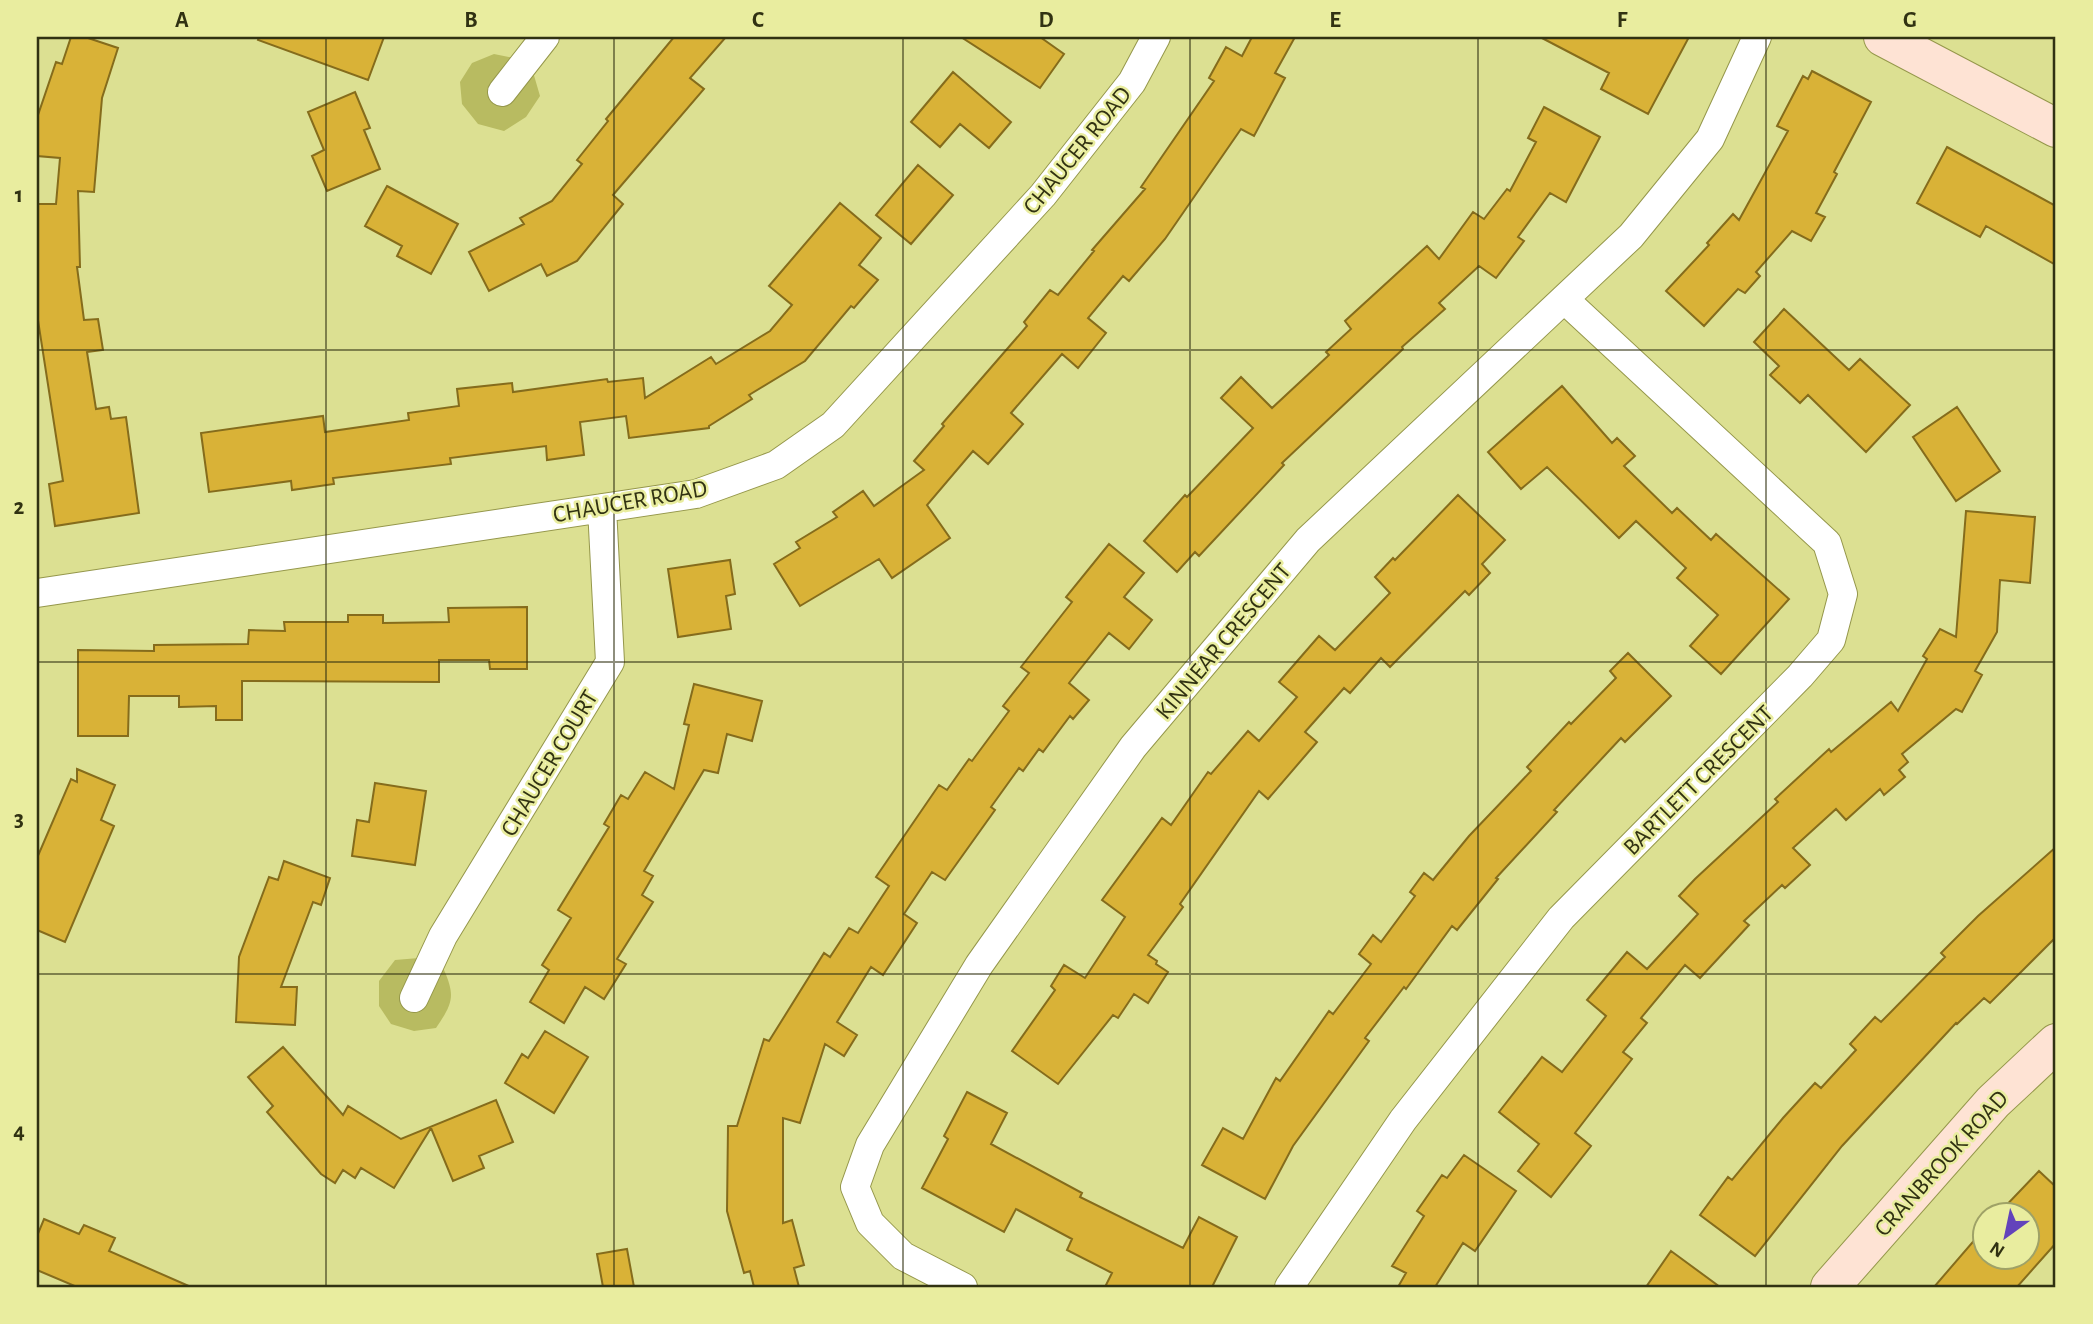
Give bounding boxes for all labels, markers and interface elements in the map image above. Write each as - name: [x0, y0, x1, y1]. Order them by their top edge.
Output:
- text: A: [175, 9, 189, 32]
- text: B: [464, 9, 478, 32]
- text: C: [752, 9, 764, 32]
- text: D: [1038, 9, 1054, 32]
- text: E: [1329, 9, 1341, 32]
- text: F: [1617, 9, 1628, 32]
- text: G: [1903, 9, 1917, 32]
- street label: CHAUCER ROAD: [1019, 82, 1136, 219]
- text: 1: [15, 184, 23, 207]
- street label: CHAUCER ROAD: [551, 477, 709, 527]
- text: 2: [14, 496, 25, 519]
- street label: KINNEAR CRESCENT: [1152, 559, 1296, 724]
- street label: CHAUCER COURT: [497, 686, 603, 841]
- street label: BARTLETT CRESCENT: [1619, 701, 1778, 860]
- text: 3: [14, 808, 24, 831]
- street label: CRANBROOK ROAD: [1870, 1086, 2013, 1241]
- text: 4: [13, 1120, 25, 1143]
- north arrow: [1970, 1202, 2040, 1272]
- text: N: [1987, 1237, 2008, 1261]

